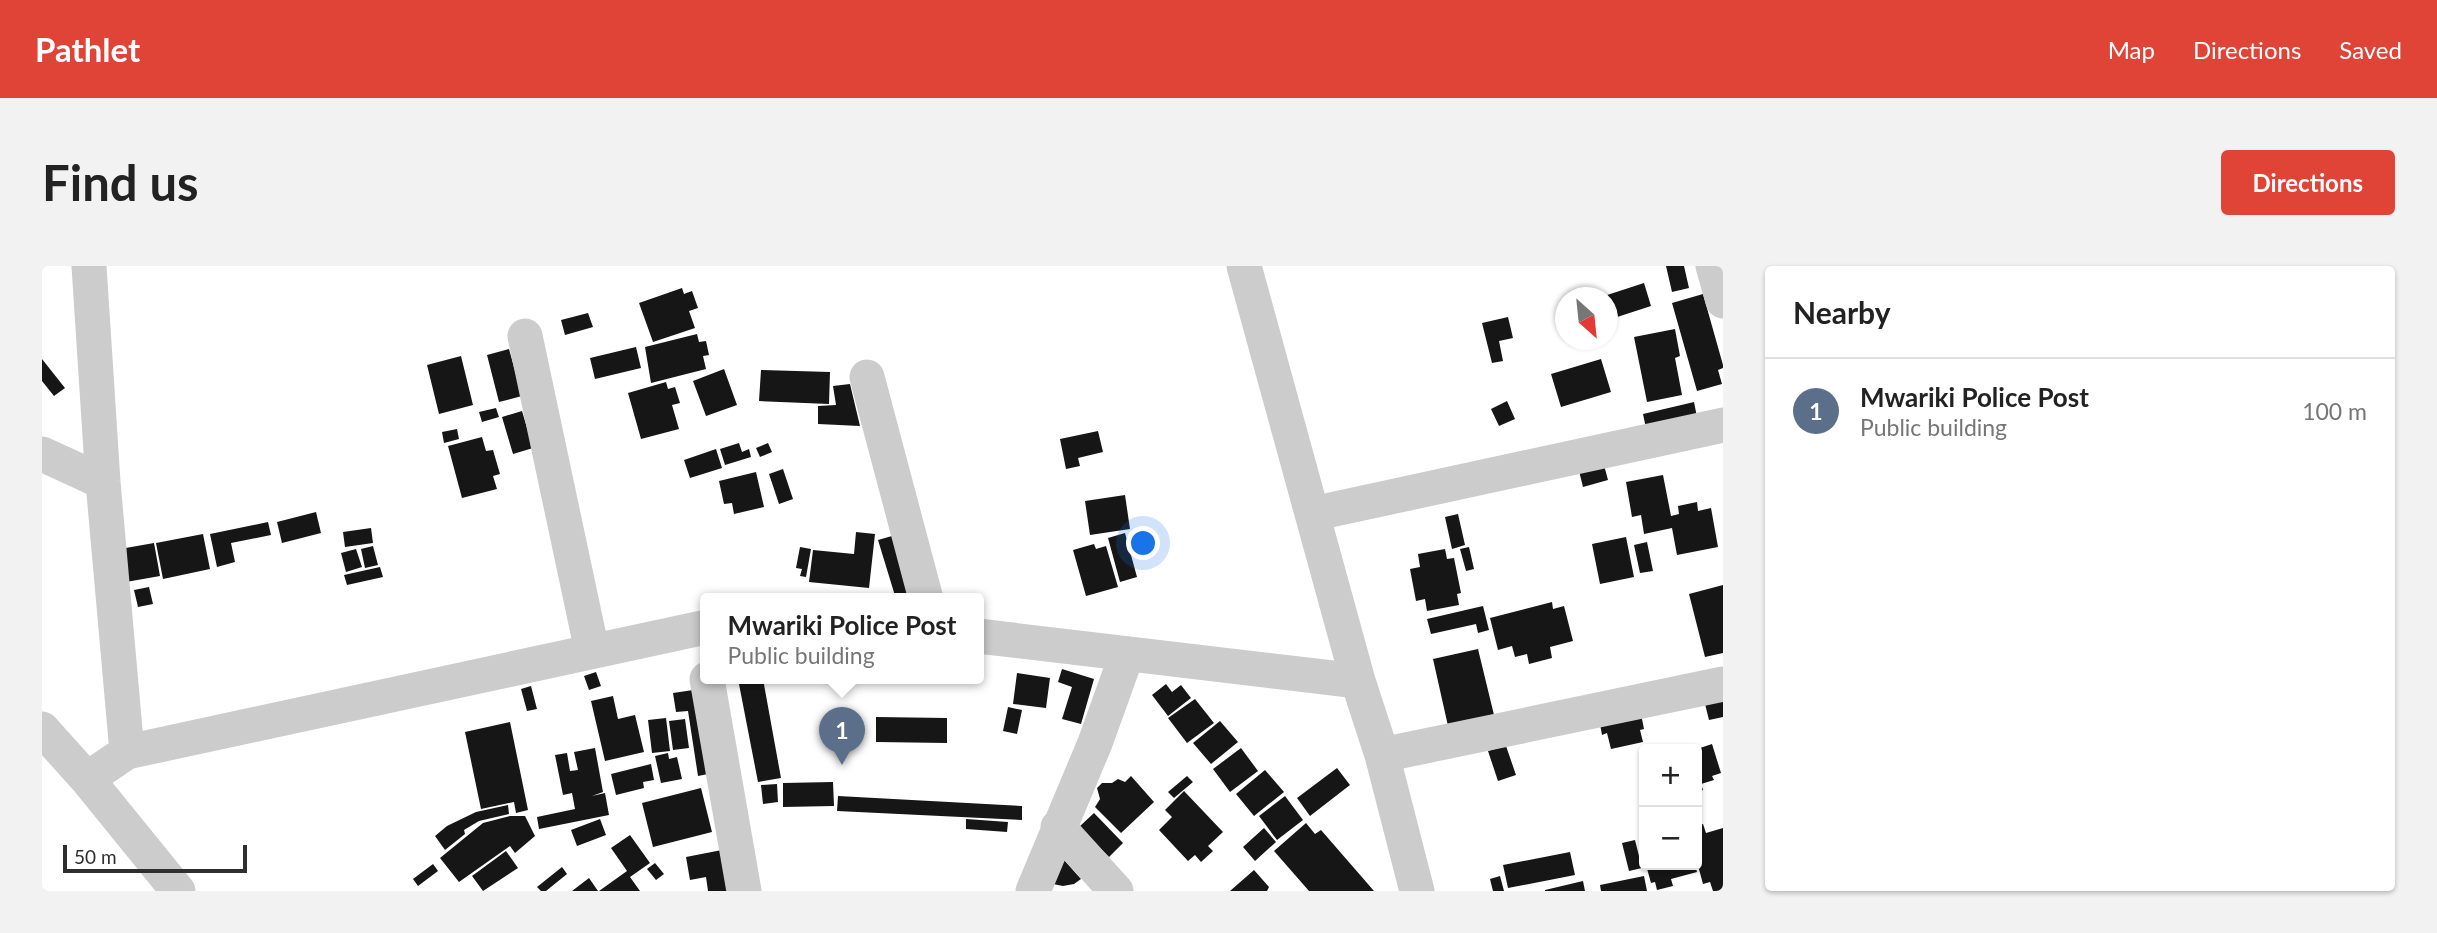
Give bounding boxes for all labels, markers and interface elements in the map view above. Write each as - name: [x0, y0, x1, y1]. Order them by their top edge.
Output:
- text: Pathlet: [35, 29, 140, 69]
- text: Map: [2108, 35, 2155, 64]
- text: Directions: [2193, 35, 2301, 64]
- text: Saved: [2339, 35, 2402, 64]
- button: Directions: [2221, 150, 2395, 215]
- text: Find us: [42, 153, 199, 211]
- north arrow: [1555, 287, 1618, 350]
- text: Nearby: [1793, 294, 1891, 330]
- text: Mwariki Police Post: [1860, 381, 2089, 413]
- text: 1: [1809, 397, 1823, 425]
- text: 100 m: [2302, 397, 2367, 425]
- text: Public building: [1860, 413, 2007, 441]
- your location: [1126, 526, 1160, 560]
- popup: [700, 593, 984, 684]
- text: Mwariki Police Post: [728, 609, 956, 641]
- text: Public building: [728, 641, 875, 669]
- pin: 1: [819, 707, 865, 765]
- map controls: [1639, 744, 1702, 870]
- button: +: [1639, 744, 1702, 807]
- button: −: [1639, 807, 1702, 870]
- scale bar: [63, 842, 247, 874]
- text: 50 m: [74, 845, 117, 868]

